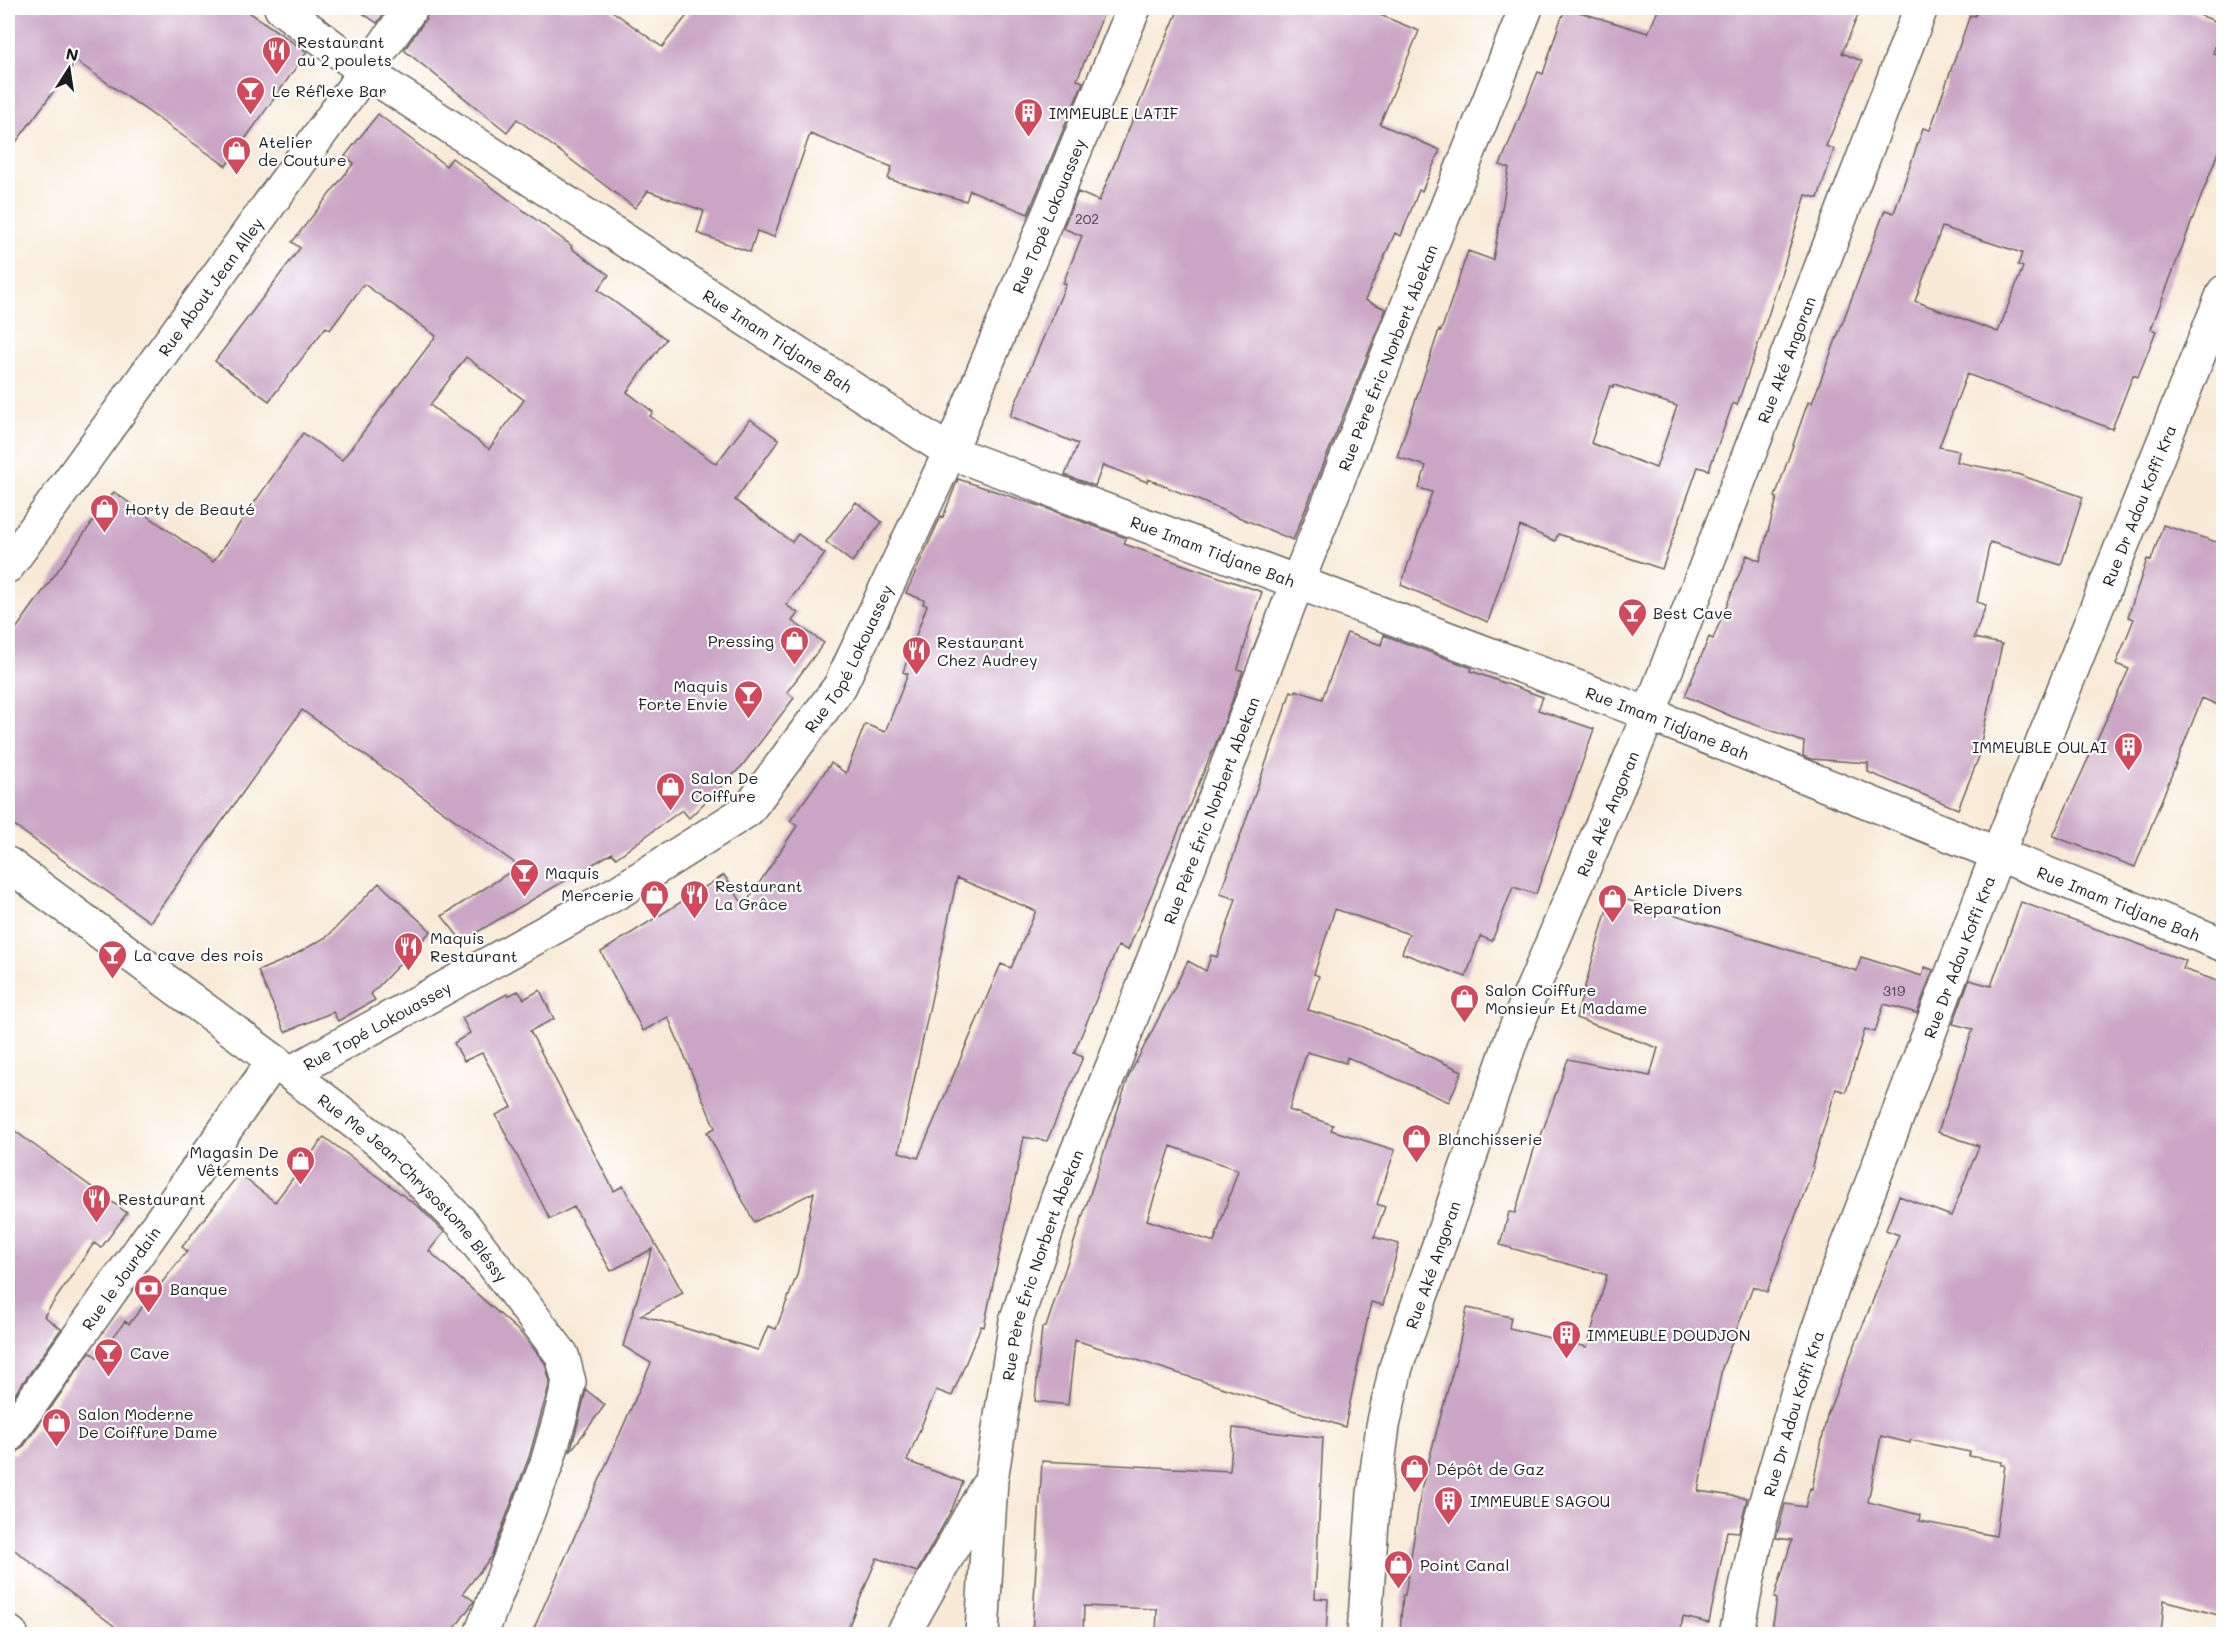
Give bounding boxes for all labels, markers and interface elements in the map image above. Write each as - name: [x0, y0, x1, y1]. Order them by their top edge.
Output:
- place label: Restaurant au 2 poulets: [297, 31, 392, 70]
- restaurant icon: Restaurant au 2 poulets: [260, 34, 292, 76]
- north arrow: [39, 39, 99, 99]
- text: N: [64, 42, 80, 65]
- bar icon: Le Réflexe Bar: [235, 74, 267, 116]
- place label: Le Réflexe Bar: [272, 80, 387, 101]
- building icon: IMMEUBLE LATIF: [1012, 96, 1044, 138]
- place label: IMMEUBLE LATIF: [1049, 102, 1178, 123]
- place label: Atelier de Couture: [258, 131, 347, 170]
- shop icon: Atelier de Couture: [221, 134, 253, 176]
- street label: Rue Topé Lokouassey: [1006, 135, 1089, 296]
- house number: 202: [1075, 209, 1099, 228]
- street label: Rue About Jean Alley: [153, 213, 267, 360]
- street label: Rue Père Éric Norbert Abekan: [1332, 241, 1441, 473]
- street label: Rue Imam Tidjane Bah: [699, 284, 857, 396]
- street label: Rue Aké Angoran: [1752, 293, 1820, 426]
- street label: Rue Dr Adou Koffi Kra: [2096, 421, 2180, 589]
- shop icon: Horty de Beauté: [88, 492, 120, 534]
- place label: Horty de Beauté: [125, 498, 255, 519]
- street label: Rue Imam Tidjane Bah: [1128, 510, 1298, 591]
- street label: Rue Topé Lokouassey: [799, 581, 897, 736]
- bar icon: Best Cave: [1616, 596, 1648, 638]
- place label: Best Cave: [1653, 602, 1733, 623]
- shop icon: Pressing: [779, 624, 811, 666]
- place label: Pressing: [708, 630, 774, 651]
- place label: Restaurant Chez Audrey: [937, 631, 1038, 670]
- restaurant icon: Restaurant Chez Audrey: [900, 634, 932, 676]
- place label: Maquis Forte Envie: [638, 675, 728, 714]
- bar icon: Maquis Forte Envie: [733, 678, 765, 720]
- street label: Rue Imam Tidjane Bah: [1583, 681, 1752, 764]
- street label: Rue Père Éric Norbert Abekan: [1158, 693, 1263, 927]
- building icon: IMMEUBLE OULAI: [2112, 730, 2144, 772]
- place label: IMMEUBLE OULAI: [1972, 736, 2107, 757]
- street label: Rue Aké Angoran: [1571, 748, 1643, 879]
- place label: Salon De Coiffure: [691, 767, 758, 806]
- shop icon: Salon De Coiffure: [654, 770, 686, 812]
- bar icon: Maquis: [508, 856, 540, 898]
- street label: Rue Imam Tidjane Bah: [2034, 861, 2203, 945]
- place label: Maquis: [545, 862, 599, 883]
- street label: Rue Dr Adou Koffi Kra: [1918, 872, 1999, 1041]
- place label: Restaurant La Grâce: [715, 875, 803, 914]
- shop icon: Mercerie: [639, 878, 671, 920]
- restaurant icon: Restaurant La Grâce: [678, 878, 710, 920]
- place label: Article Divers Reparation: [1633, 879, 1743, 918]
- shop icon: Article Divers Reparation: [1596, 882, 1628, 924]
- place label: Mercerie: [561, 884, 634, 905]
- place label: Maquis Restaurant: [430, 927, 518, 966]
- restaurant icon: Maquis Restaurant: [393, 930, 425, 972]
- bar icon: La cave des rois: [97, 938, 129, 980]
- place label: La cave des rois: [134, 944, 264, 965]
- street label: Rue Topé Lokouassey: [299, 976, 454, 1074]
- place label: Salon Coiffure Monsieur Et Madame: [1485, 979, 1647, 1018]
- house number: 319: [1883, 981, 1905, 1000]
- shop icon: Salon Coiffure Monsieur Et Madame: [1448, 982, 1480, 1024]
- street label: Rue Me Jean-Chrysostome Bléssy: [314, 1088, 513, 1286]
- shop icon: Blanchisserie: [1401, 1122, 1433, 1164]
- place label: Blanchisserie: [1438, 1128, 1542, 1149]
- place label: Magasin De Vêtements: [189, 1141, 279, 1180]
- shop icon: Magasin De Vêtements: [284, 1144, 316, 1186]
- street label: Rue Père Éric Norbert Abekan: [996, 1146, 1087, 1382]
- restaurant icon: Restaurant: [81, 1182, 113, 1224]
- place label: Restaurant: [118, 1188, 206, 1209]
- street label: Rue Aké Angoran: [1400, 1198, 1464, 1331]
- street label: Rue le Jourdain: [76, 1222, 164, 1334]
- bank icon: Banque: [133, 1272, 165, 1314]
- place label: Banque: [170, 1278, 228, 1299]
- building icon: IMMEUBLE DOUDJON: [1550, 1318, 1582, 1360]
- place label: IMMEUBLE DOUDJON: [1587, 1324, 1751, 1345]
- street label: Rue Dr Adou Koffi Kra: [1758, 1328, 1828, 1499]
- bar icon: Cave: [93, 1336, 125, 1378]
- place label: Cave: [130, 1342, 170, 1363]
- place label: Salon Moderne De Coiffure Dame: [78, 1403, 218, 1442]
- shop icon: Salon Moderne De Coiffure Dame: [41, 1406, 73, 1448]
- shop icon: Dépôt de Gaz: [1399, 1452, 1431, 1494]
- place label: Dépôt de Gaz: [1436, 1458, 1544, 1479]
- building icon: IMMEUBLE SAGOU: [1433, 1484, 1465, 1526]
- place label: IMMEUBLE SAGOU: [1470, 1490, 1610, 1511]
- shop icon: Point Canal: [1383, 1548, 1415, 1590]
- place label: Point Canal: [1420, 1554, 1509, 1575]

